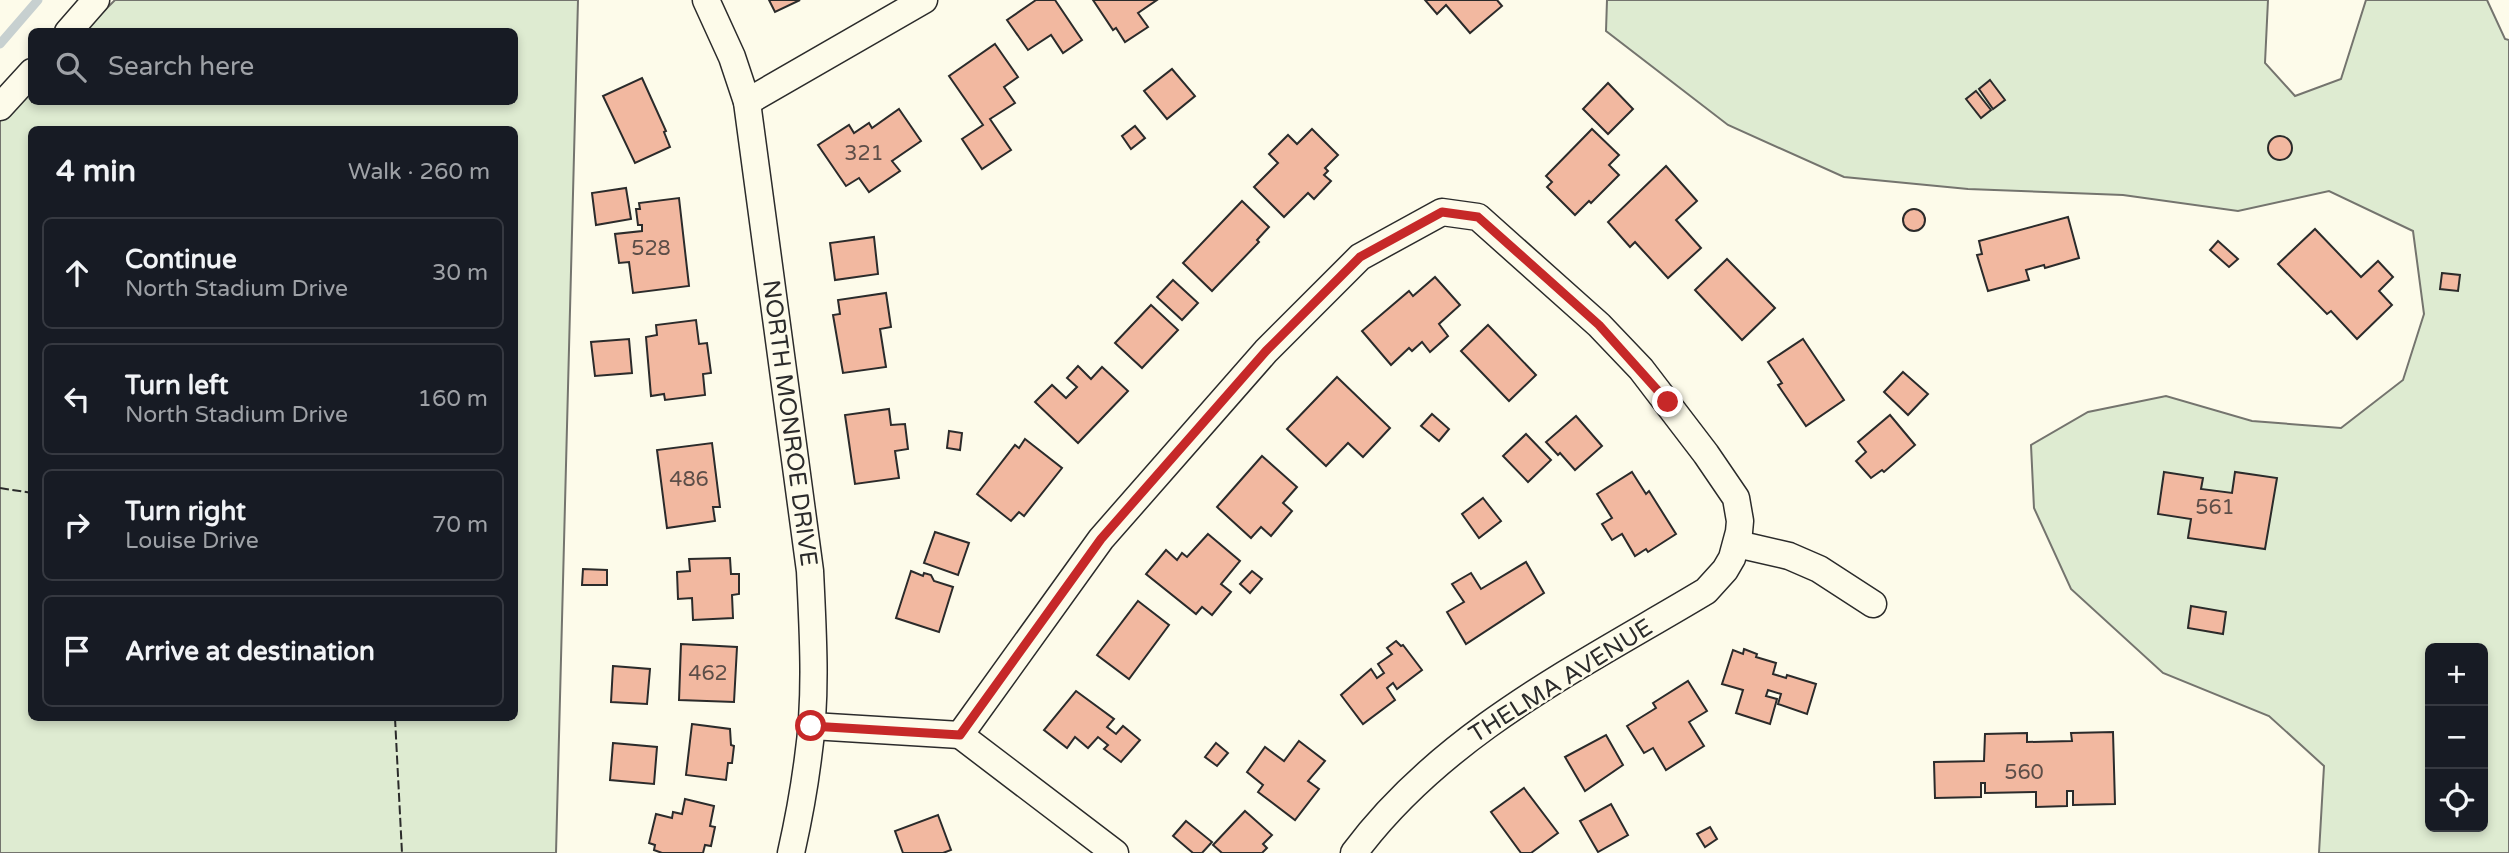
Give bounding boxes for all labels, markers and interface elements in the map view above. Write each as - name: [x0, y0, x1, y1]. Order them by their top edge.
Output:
- search box: [28, 28, 518, 105]
- icon: search: [52, 48, 90, 86]
- text: Search here: [108, 51, 254, 82]
- house number: 321: [844, 141, 884, 166]
- text: 4 min: [56, 153, 136, 190]
- text: Walk · 260 m: [348, 158, 490, 186]
- house number: 528: [631, 236, 671, 261]
- text: Continue: [125, 244, 237, 275]
- icon: ahead: [58, 254, 96, 292]
- text: 30 m: [432, 259, 488, 287]
- text: North Stadium Drive: [125, 275, 348, 303]
- street label: NORTH MONROE DRIVE: [757, 278, 824, 568]
- text: Turn left: [125, 370, 228, 401]
- icon: left: [58, 380, 96, 418]
- text: 160 m: [418, 385, 488, 413]
- route end: [1652, 386, 1683, 417]
- text: North Stadium Drive: [125, 401, 348, 429]
- house number: 486: [669, 467, 709, 492]
- house number: 561: [2195, 495, 2235, 520]
- text: Turn right: [125, 496, 246, 527]
- icon: right: [58, 506, 96, 544]
- text: 70 m: [432, 511, 488, 539]
- text: Louise Drive: [125, 527, 259, 555]
- street label: THELMA AVENUE: [1464, 613, 1658, 749]
- icon: arrive: [58, 632, 96, 670]
- text: Arrive at destination: [125, 636, 375, 667]
- map controls: [2425, 643, 2488, 832]
- button: +: [2425, 643, 2488, 706]
- house number: 462: [688, 661, 728, 686]
- button: −: [2425, 706, 2488, 769]
- route start: [795, 710, 826, 741]
- house number: 560: [2004, 760, 2044, 785]
- button: locate: [2425, 769, 2488, 832]

